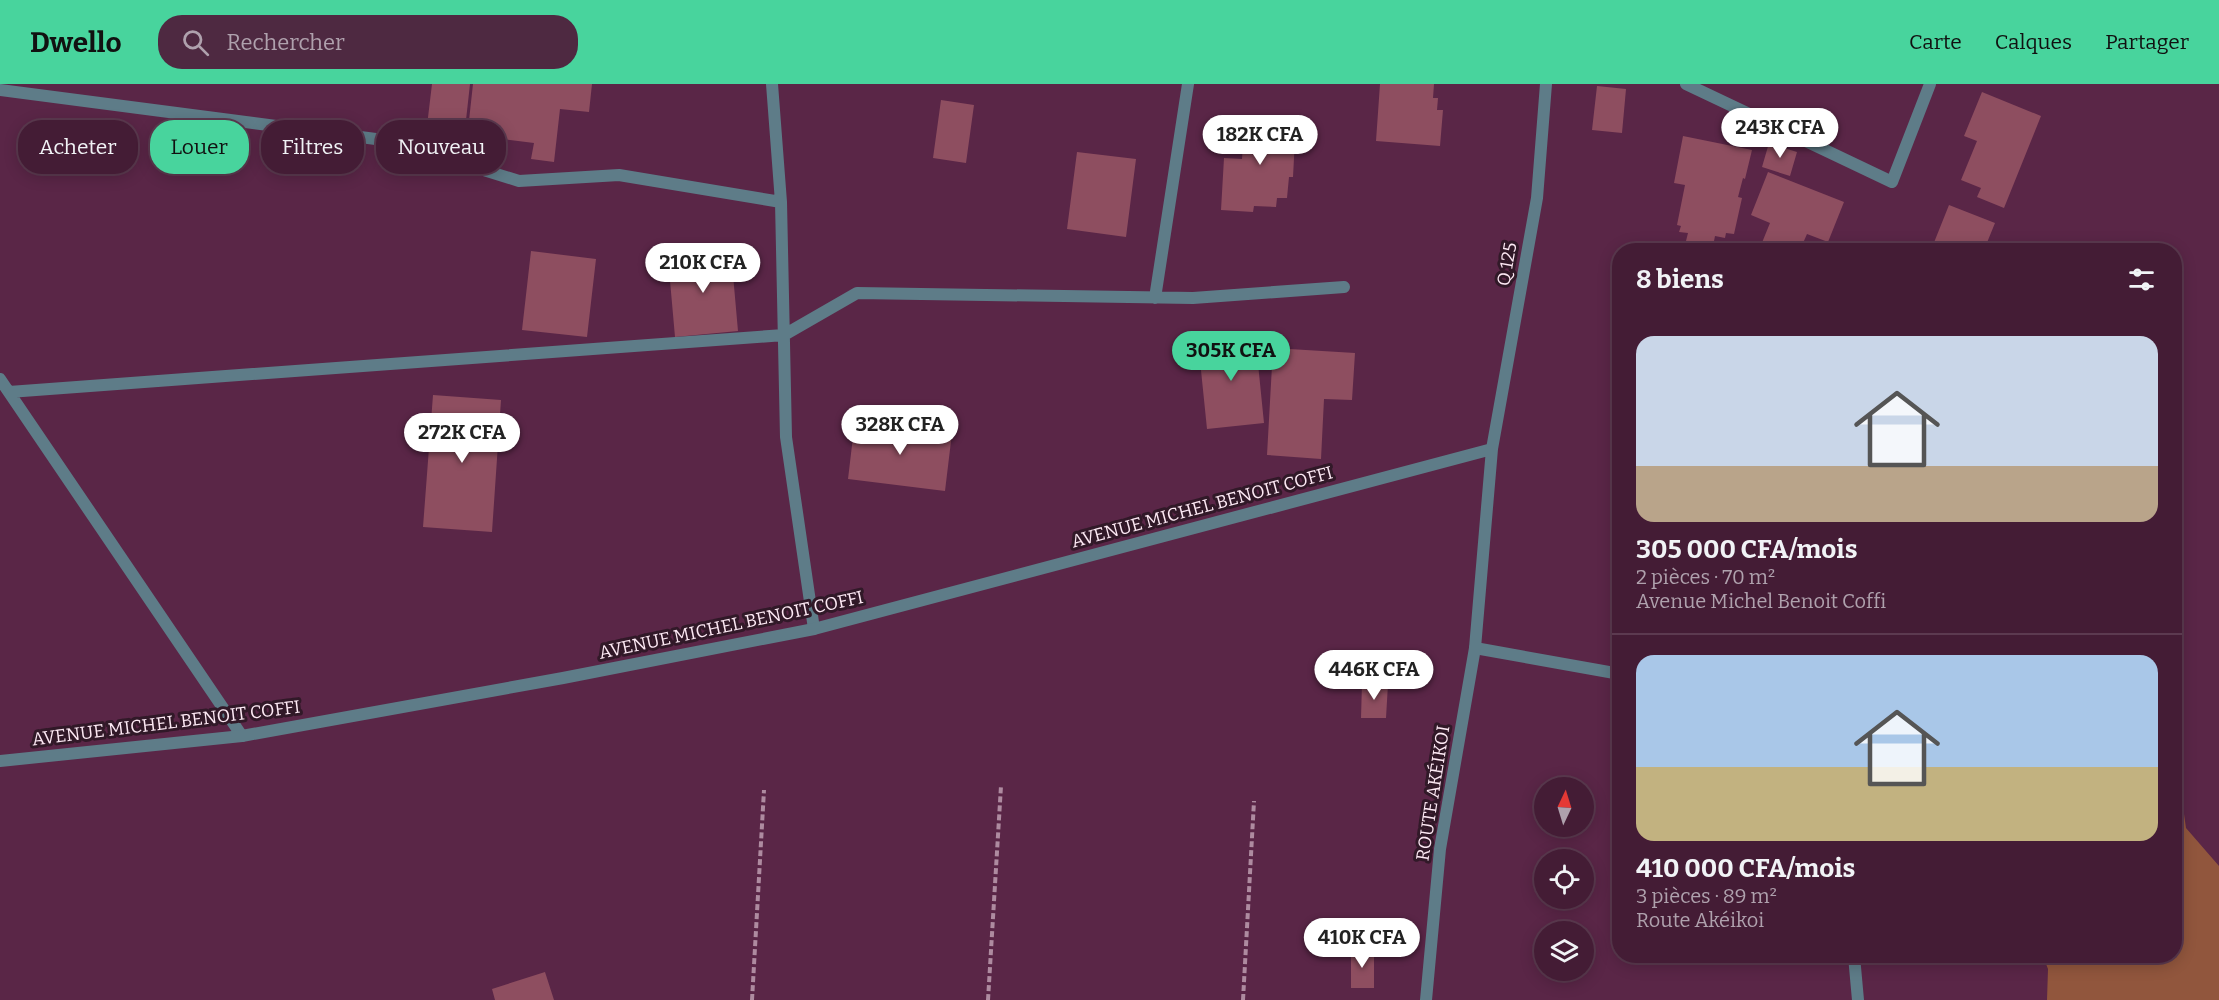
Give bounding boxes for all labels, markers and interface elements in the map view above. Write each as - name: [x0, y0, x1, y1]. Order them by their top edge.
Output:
- search box: [158, 15, 578, 69]
- text: Dwello: [30, 26, 122, 59]
- icon: search: [179, 26, 212, 59]
- text: Rechercher: [227, 29, 345, 56]
- text: Carte: [1909, 29, 1962, 55]
- text: Calques: [1995, 29, 2072, 55]
- text: Partager: [2105, 29, 2189, 55]
- pin: 243K CFA: [1718, 108, 1842, 159]
- pin: 182K CFA: [1198, 115, 1322, 166]
- text: 243K CFA: [1735, 115, 1825, 139]
- chip: Acheter: [18, 120, 138, 174]
- chip: Louer: [150, 120, 249, 174]
- chip: Filtres: [261, 120, 364, 174]
- chip: Nouveau: [376, 120, 506, 174]
- text: 182K CFA: [1217, 122, 1303, 146]
- street label: Q 125: [1492, 240, 1522, 288]
- pin: 210K CFA: [641, 243, 765, 294]
- text: 210K CFA: [659, 250, 747, 274]
- icon: filters: [2125, 263, 2158, 296]
- text: 8 biens: [1636, 264, 1724, 295]
- pin: 305K CFA: [1169, 331, 1293, 382]
- text: 305K CFA: [1186, 338, 1276, 362]
- icon: home: [1843, 375, 1951, 483]
- pin: 328K CFA: [838, 405, 962, 456]
- text: 328K CFA: [855, 412, 945, 436]
- pin: 272K CFA: [400, 413, 524, 464]
- text: 272K CFA: [418, 420, 506, 444]
- street label: AVENUE MICHEL BENOIT COFFI: [1069, 461, 1335, 553]
- text: 305 000 CFA/mois: [1636, 534, 1857, 565]
- text: 2 pièces · 70 m²: [1636, 565, 1775, 589]
- street label: AVENUE MICHEL BENOIT COFFI: [597, 586, 865, 664]
- text: Avenue Michel Benoit Coffi: [1636, 589, 1886, 613]
- pin: 446K CFA: [1312, 650, 1436, 701]
- text: 446K CFA: [1328, 657, 1420, 681]
- icon: home: [1843, 694, 1951, 802]
- street label: AVENUE MICHEL BENOIT COFFI: [31, 696, 301, 750]
- street label: ROUTE AKÉIKOI: [1410, 724, 1455, 862]
- north arrow: [1534, 777, 1594, 837]
- map controls: [1534, 777, 1594, 981]
- button: locate: [1534, 849, 1594, 909]
- text: 410 000 CFA/mois: [1636, 853, 1855, 884]
- text: 3 pièces · 89 m²: [1636, 884, 1777, 908]
- text: Route Akéikoi: [1636, 908, 1764, 932]
- pin: 410K CFA: [1300, 918, 1424, 969]
- button: layers: [1534, 921, 1594, 981]
- text: 410K CFA: [1318, 925, 1406, 949]

